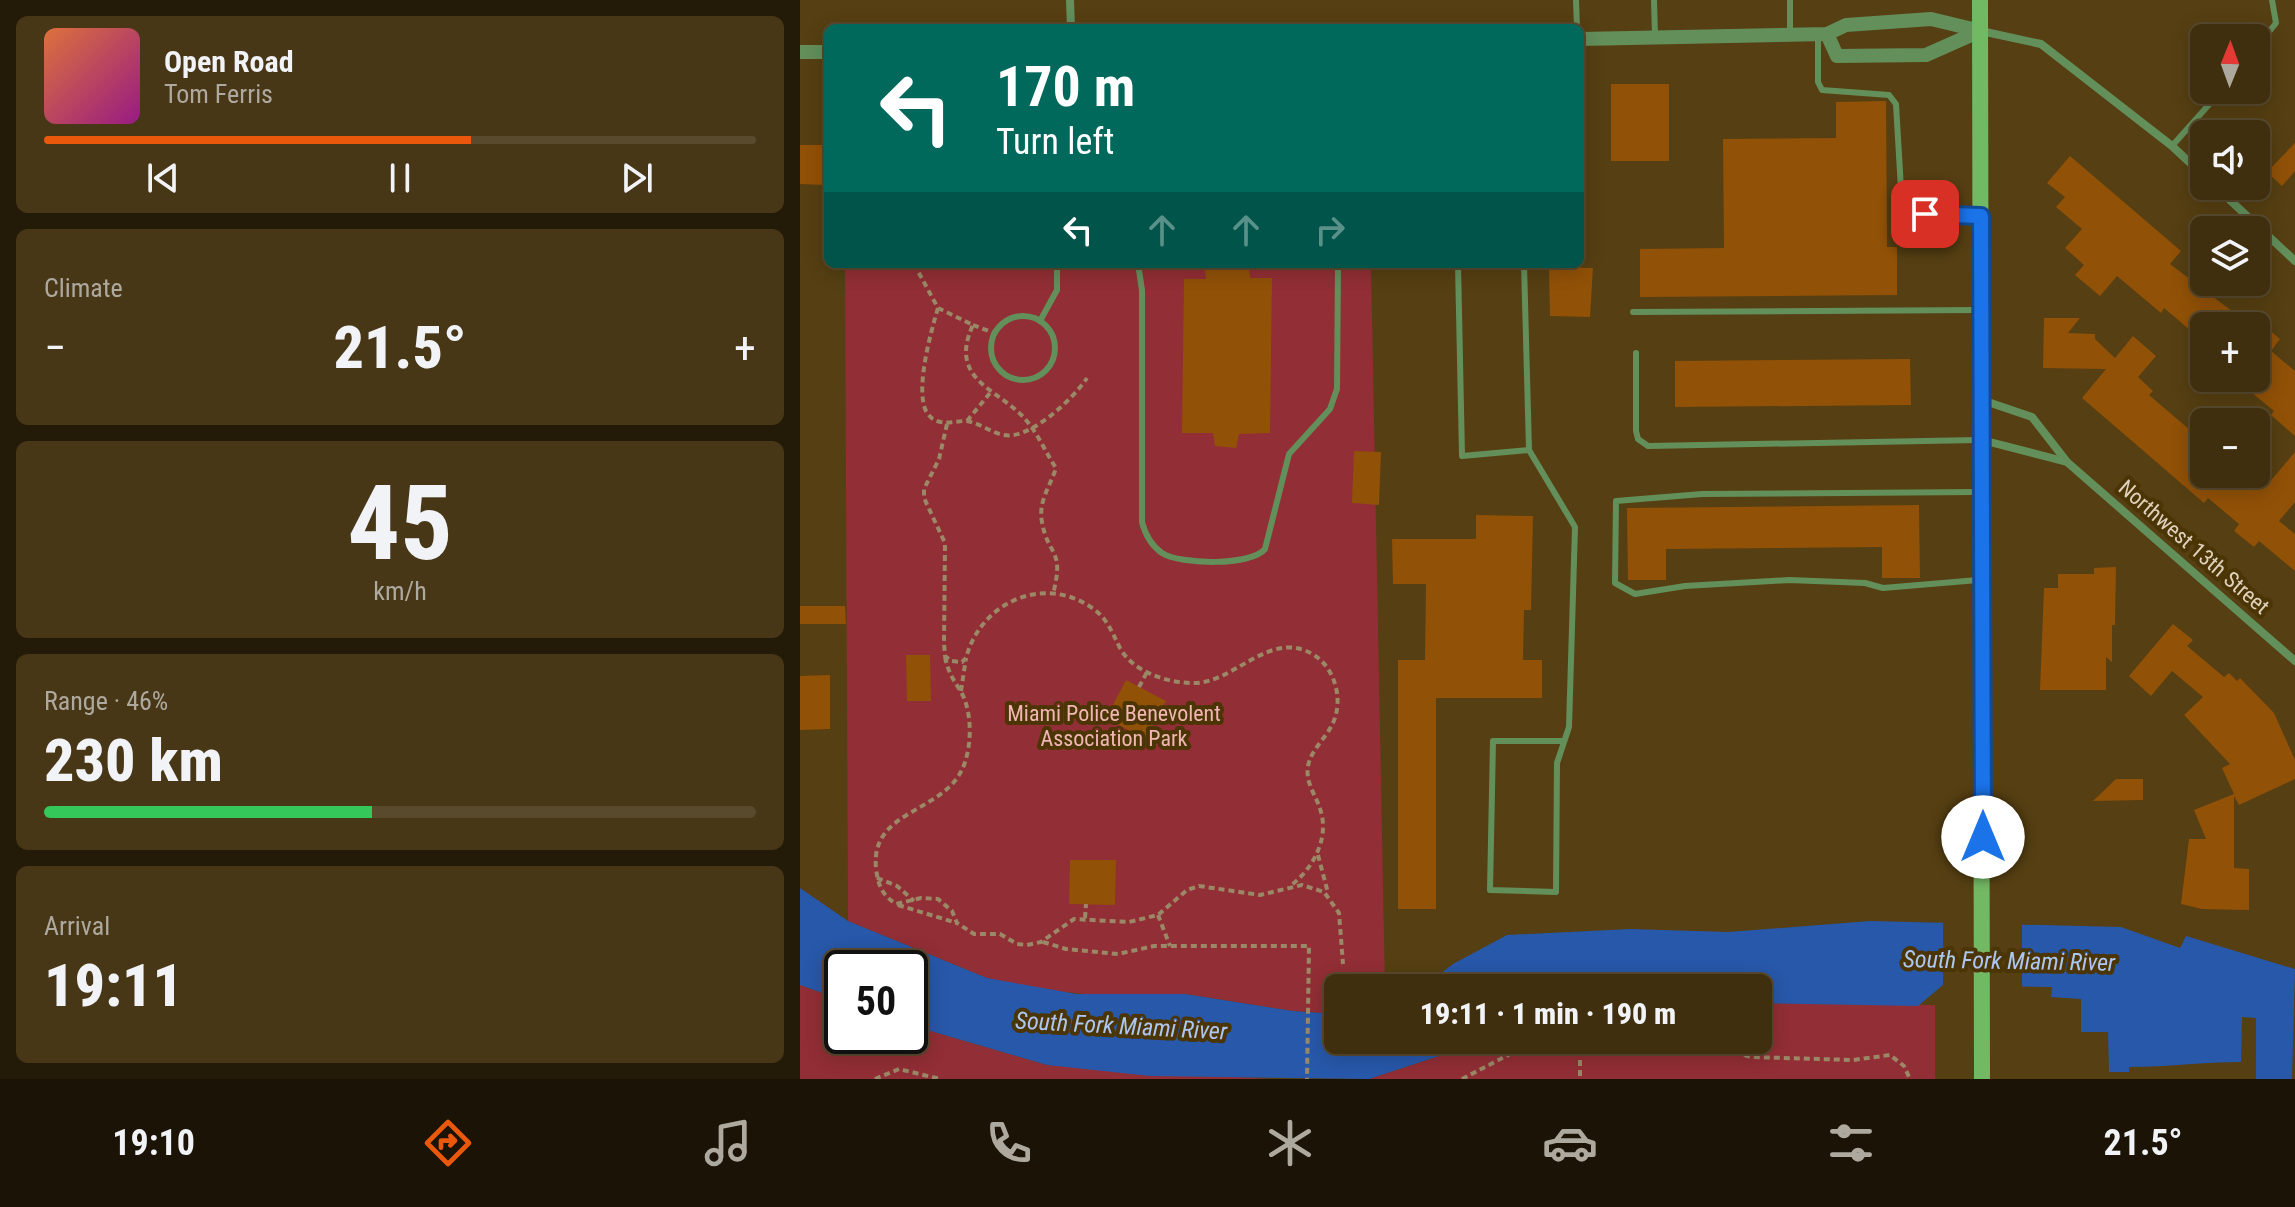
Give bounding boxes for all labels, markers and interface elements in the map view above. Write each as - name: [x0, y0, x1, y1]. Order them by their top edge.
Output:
- north arrow: [2190, 24, 2270, 104]
- map controls: [2190, 24, 2270, 488]
- text: Open Road: [164, 44, 294, 79]
- text: 170 m: [996, 54, 1135, 120]
- icon: left: [864, 56, 968, 160]
- text: Tom Ferris: [164, 79, 273, 109]
- button: sound: [2190, 120, 2270, 200]
- text: Turn left: [996, 121, 1114, 163]
- icon: previous: [141, 156, 185, 200]
- icon: pause: [378, 156, 422, 200]
- icon: next: [615, 156, 659, 200]
- pin: [1891, 180, 1959, 248]
- icon: arrive: [1903, 192, 1947, 236]
- icon: left: [1056, 208, 1100, 252]
- icon: ahead: [1140, 208, 1184, 252]
- icon: ahead: [1224, 208, 1268, 252]
- icon: right: [1308, 208, 1352, 252]
- button: layers: [2190, 216, 2270, 296]
- text: Climate: [44, 273, 123, 303]
- text: 21.5°: [334, 312, 467, 383]
- button: +: [2190, 312, 2270, 392]
- text: −: [44, 322, 66, 374]
- text: +: [734, 322, 756, 374]
- button: −: [2190, 408, 2270, 488]
- text: 45: [347, 463, 453, 584]
- street label: Northwest 13th Street: [2114, 475, 2274, 619]
- text: km/h: [373, 576, 427, 606]
- text: Range · 46%: [44, 686, 168, 716]
- park label: Miami Police Benevolent Association Park: [1007, 701, 1221, 751]
- text: 230 km: [44, 725, 223, 796]
- position arrow: [1941, 795, 2025, 879]
- text: Arrival: [44, 911, 110, 941]
- water label: South Fork Miami River: [1903, 945, 2116, 977]
- text: 19:11: [44, 950, 183, 1021]
- speed limit sign: 50: [824, 950, 928, 1054]
- text: 19:11 · 1 min · 190 m: [1420, 996, 1676, 1031]
- water label: South Fork Miami River: [1014, 1006, 1229, 1046]
- icon: directions: [420, 1115, 476, 1171]
- icon: music: [700, 1115, 756, 1171]
- icon: phone: [981, 1115, 1037, 1171]
- icon: climate: [1262, 1115, 1318, 1171]
- icon: car: [1542, 1115, 1598, 1171]
- icon: filters: [1823, 1115, 1879, 1171]
- text: 19:10: [112, 1122, 195, 1164]
- text: 21.5°: [2104, 1122, 2183, 1164]

